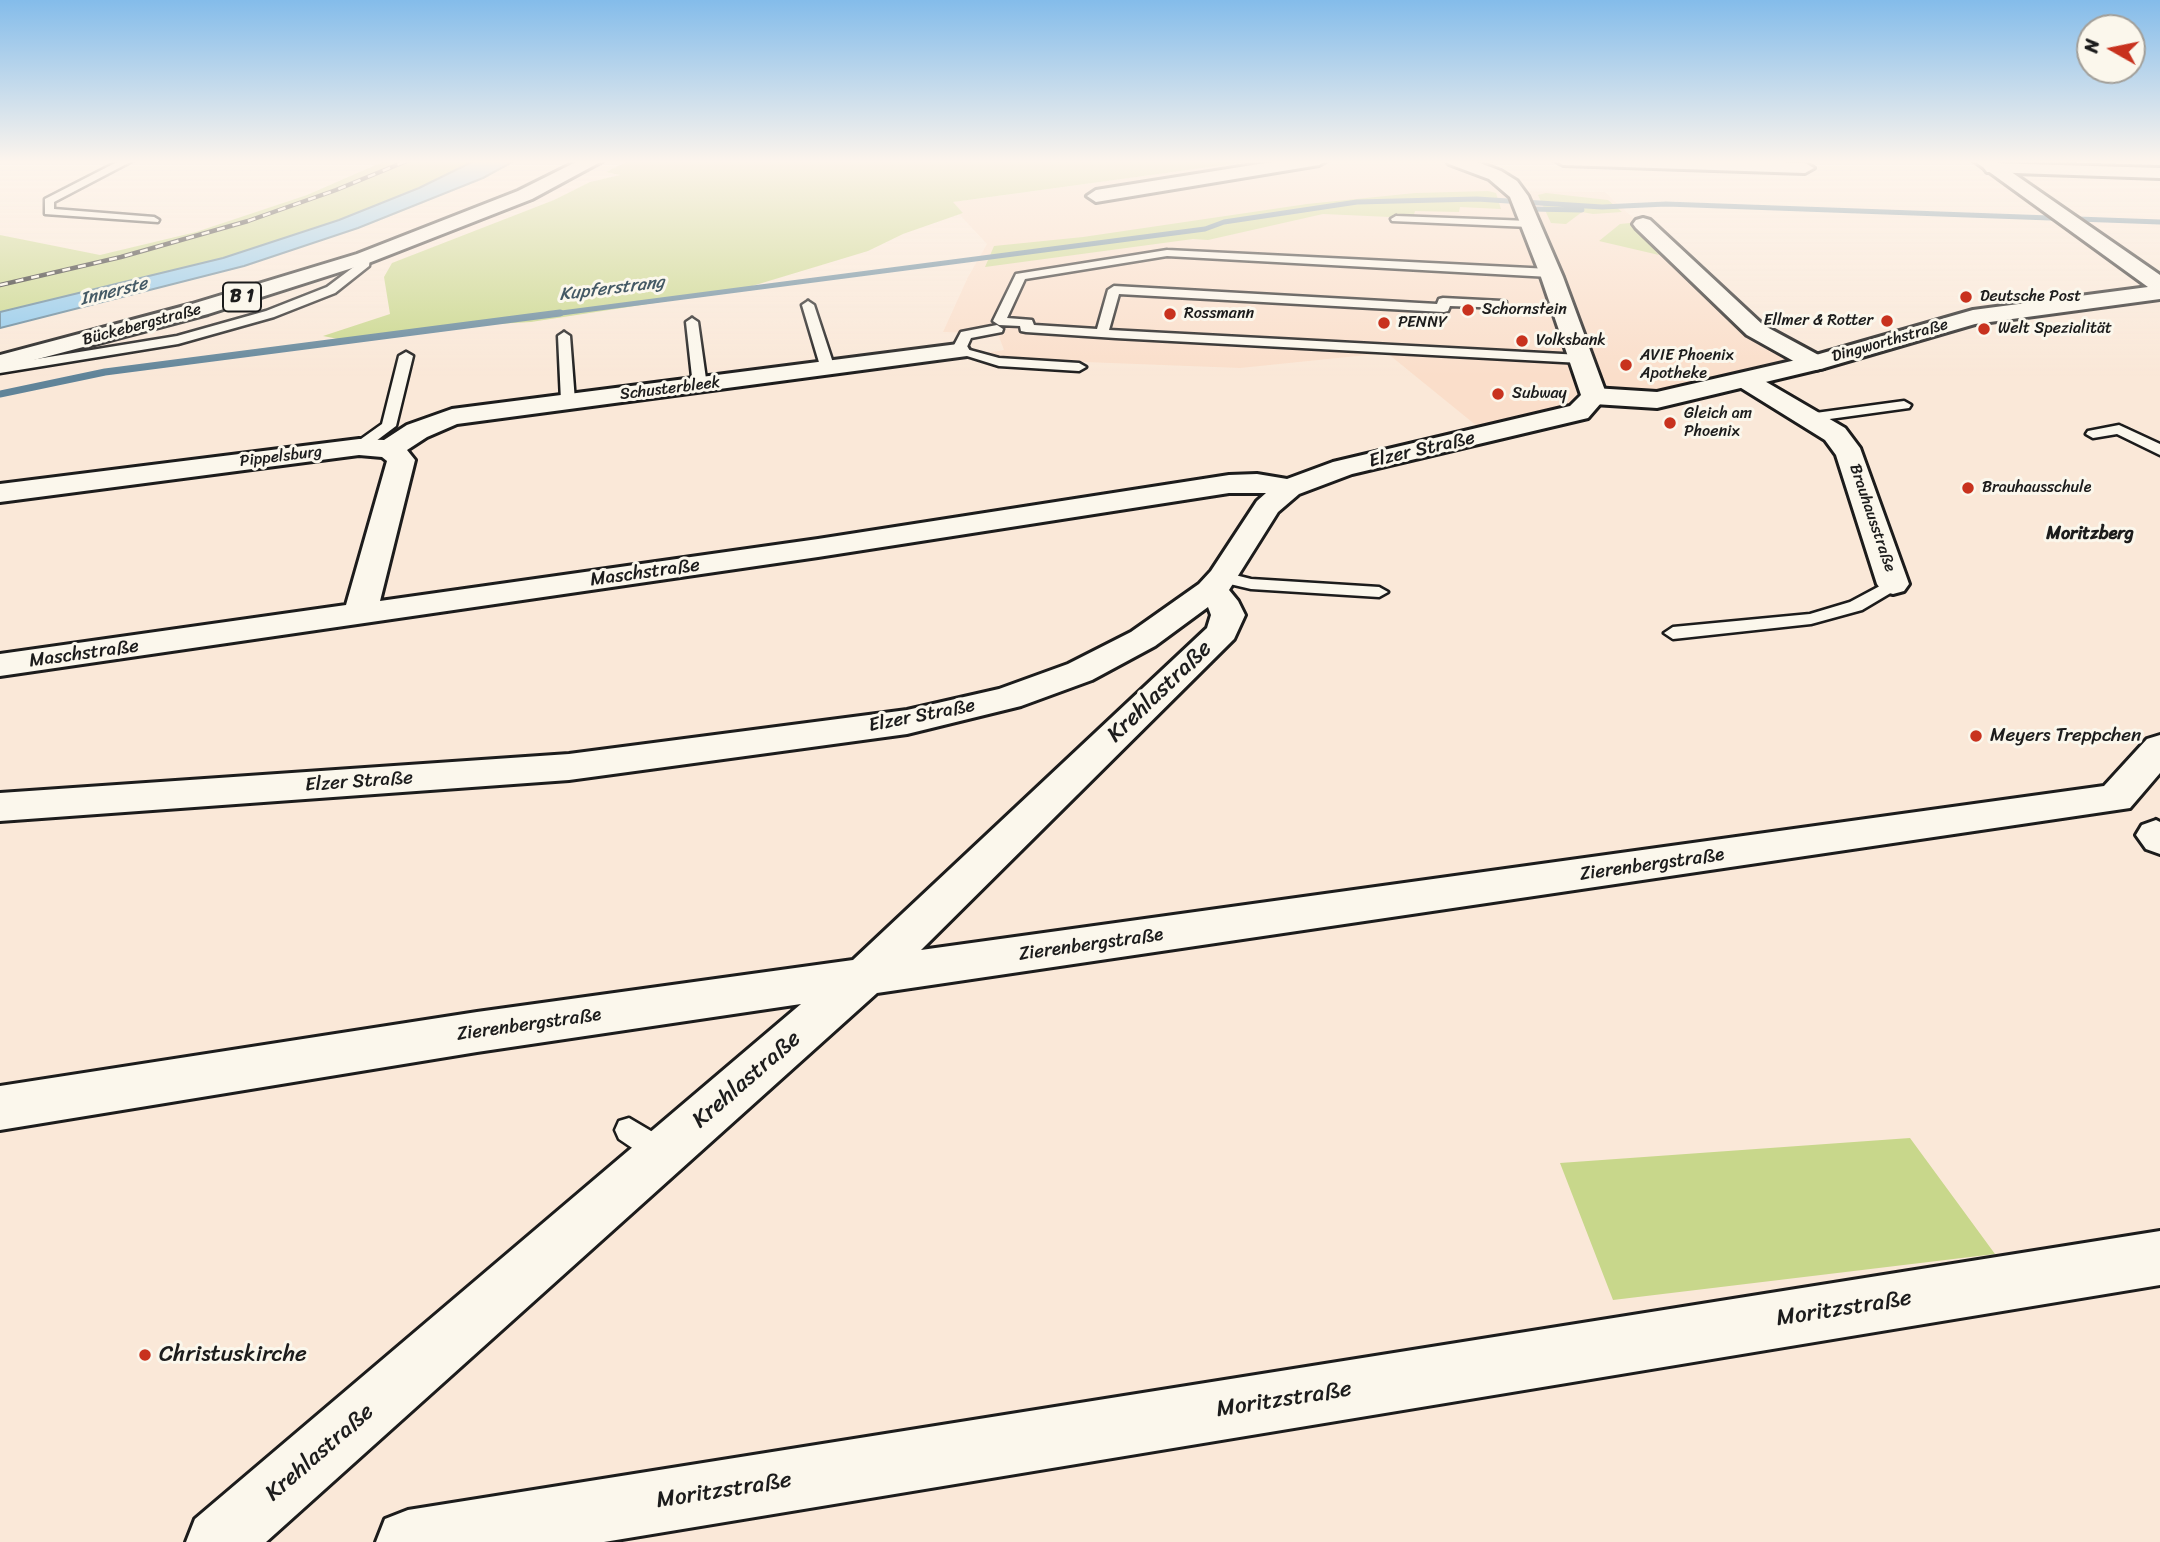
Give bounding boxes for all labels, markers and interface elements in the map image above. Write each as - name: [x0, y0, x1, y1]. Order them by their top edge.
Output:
- north arrow: [2076, 14, 2146, 84]
- text: N: [2074, 37, 2109, 55]
- water label: Kupferstrang: [558, 272, 666, 306]
- water label: Innerste: [78, 273, 150, 311]
- road number: B 1: [223, 282, 261, 312]
- place label: Deutsche Post: [1980, 287, 2081, 307]
- marker: Deutsche Post: [1958, 289, 1974, 305]
- street label: Bückebergstraße: [81, 300, 203, 350]
- place label: Schornstein: [1482, 300, 1567, 320]
- marker: Schornstein: [1460, 302, 1476, 318]
- place label: Rossmann: [1184, 304, 1254, 324]
- marker: Rossmann: [1162, 306, 1178, 322]
- place label: Ellmer & Rotter: [1764, 311, 1873, 331]
- place label: PENNY: [1398, 313, 1447, 333]
- marker: Ellmer & Rotter: [1879, 313, 1895, 329]
- marker: PENNY: [1376, 315, 1392, 331]
- street label: Dingworthstraße: [1830, 315, 1950, 367]
- place label: Welt Spezialität: [1998, 319, 2112, 339]
- marker: Welt Spezialität: [1976, 321, 1992, 337]
- place label: Volksbank: [1536, 331, 1606, 351]
- marker: Volksbank: [1514, 333, 1530, 349]
- place label: AVIE Phoenix Apotheke: [1640, 346, 1734, 384]
- marker: AVIE Phoenix Apotheke: [1618, 357, 1634, 373]
- street label: Schusterbleek: [619, 373, 721, 405]
- place label: Subway: [1512, 384, 1567, 404]
- marker: Subway: [1490, 386, 1506, 402]
- place label: Gleich am Phoenix: [1684, 404, 1752, 442]
- marker: Gleich am Phoenix: [1662, 415, 1678, 431]
- street label: Elzer Straße: [1367, 427, 1477, 473]
- street label: Pippelsburg: [239, 442, 323, 472]
- street label: Brauhausstraße: [1845, 462, 1899, 574]
- place label: Brauhausschule: [1982, 478, 2091, 498]
- marker: Brauhausschule: [1960, 480, 1976, 496]
- district label: Moritzberg: [2046, 523, 2134, 545]
- street label: Maschstraße: [589, 554, 701, 592]
- street label: Maschstraße: [28, 635, 140, 673]
- street label: Krehlastraße: [1102, 635, 1218, 749]
- street label: Elzer Straße: [867, 695, 977, 737]
- place label: Meyers Treppchen: [1990, 725, 2141, 747]
- marker: Meyers Treppchen: [1968, 728, 1984, 744]
- street label: Elzer Straße: [304, 767, 414, 797]
- street label: Zierenbergstraße: [1578, 844, 1726, 886]
- street label: Zierenbergstraße: [1017, 924, 1165, 966]
- street label: Zierenbergstraße: [455, 1004, 603, 1046]
- street label: Krehlastraße: [687, 1025, 807, 1135]
- street label: Moritzstraße: [1774, 1285, 1914, 1333]
- place label: Christuskirche: [159, 1341, 307, 1369]
- marker: Christuskirche: [137, 1347, 153, 1363]
- street label: Moritzstraße: [1214, 1376, 1354, 1424]
- street label: Krehlastraße: [260, 1398, 380, 1508]
- street label: Moritzstraße: [654, 1467, 794, 1515]

